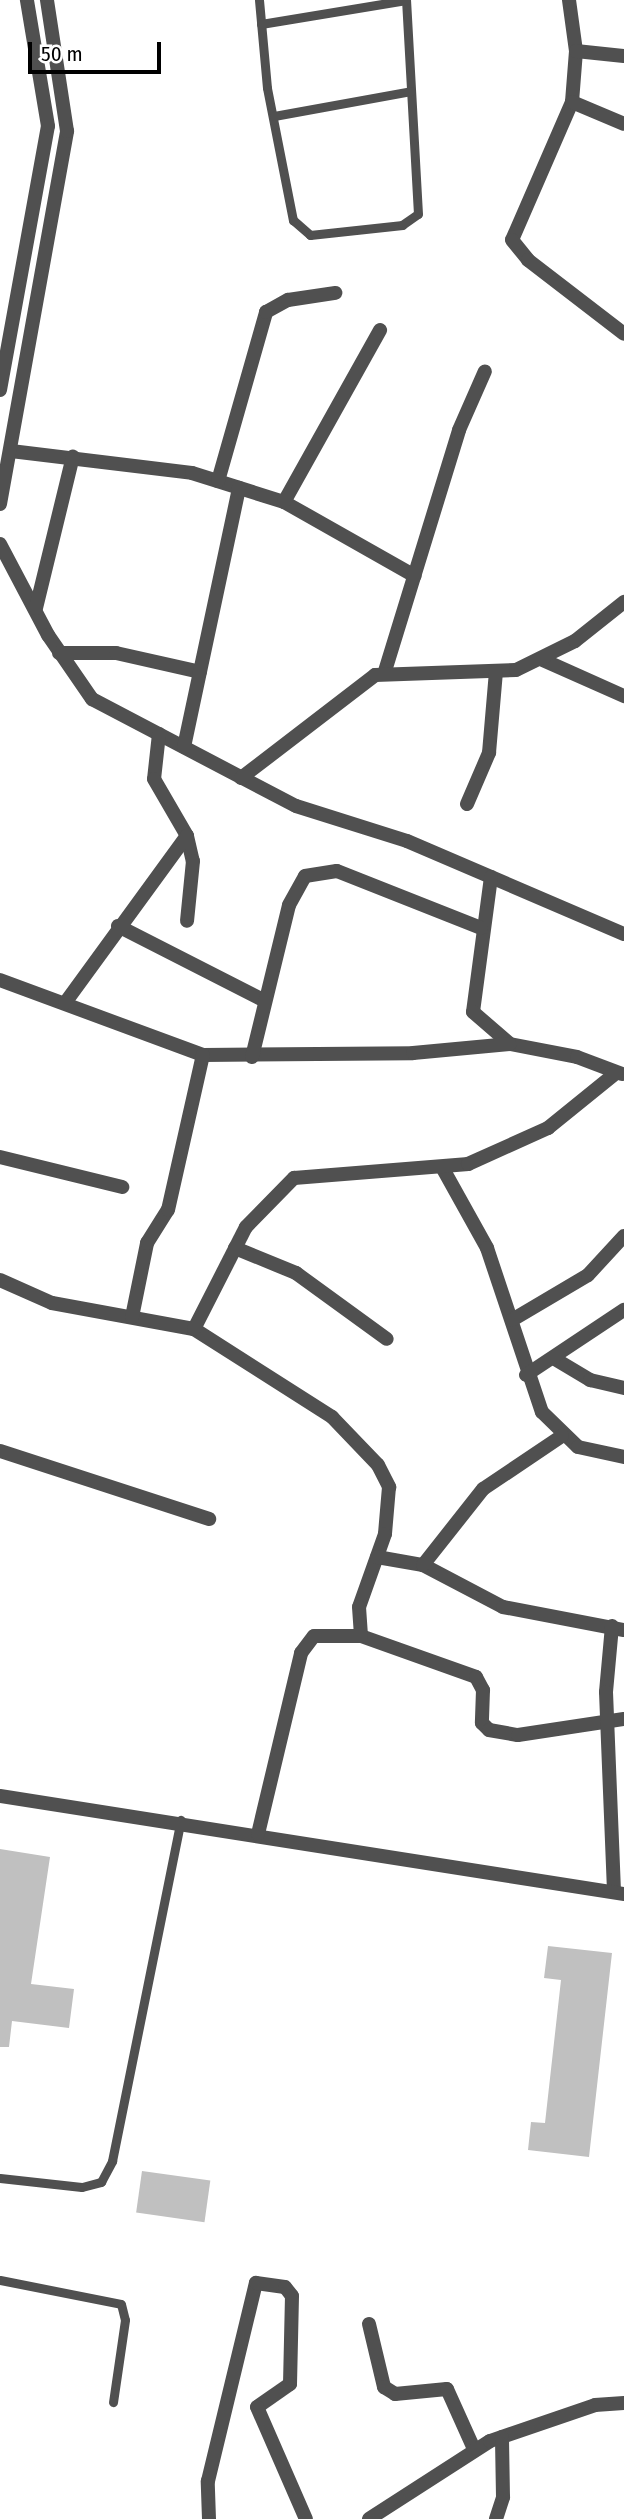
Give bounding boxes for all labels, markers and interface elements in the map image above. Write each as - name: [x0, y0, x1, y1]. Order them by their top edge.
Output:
- scale bar: [32, 28, 164, 72]
- text: 50 m: [41, 41, 83, 67]

